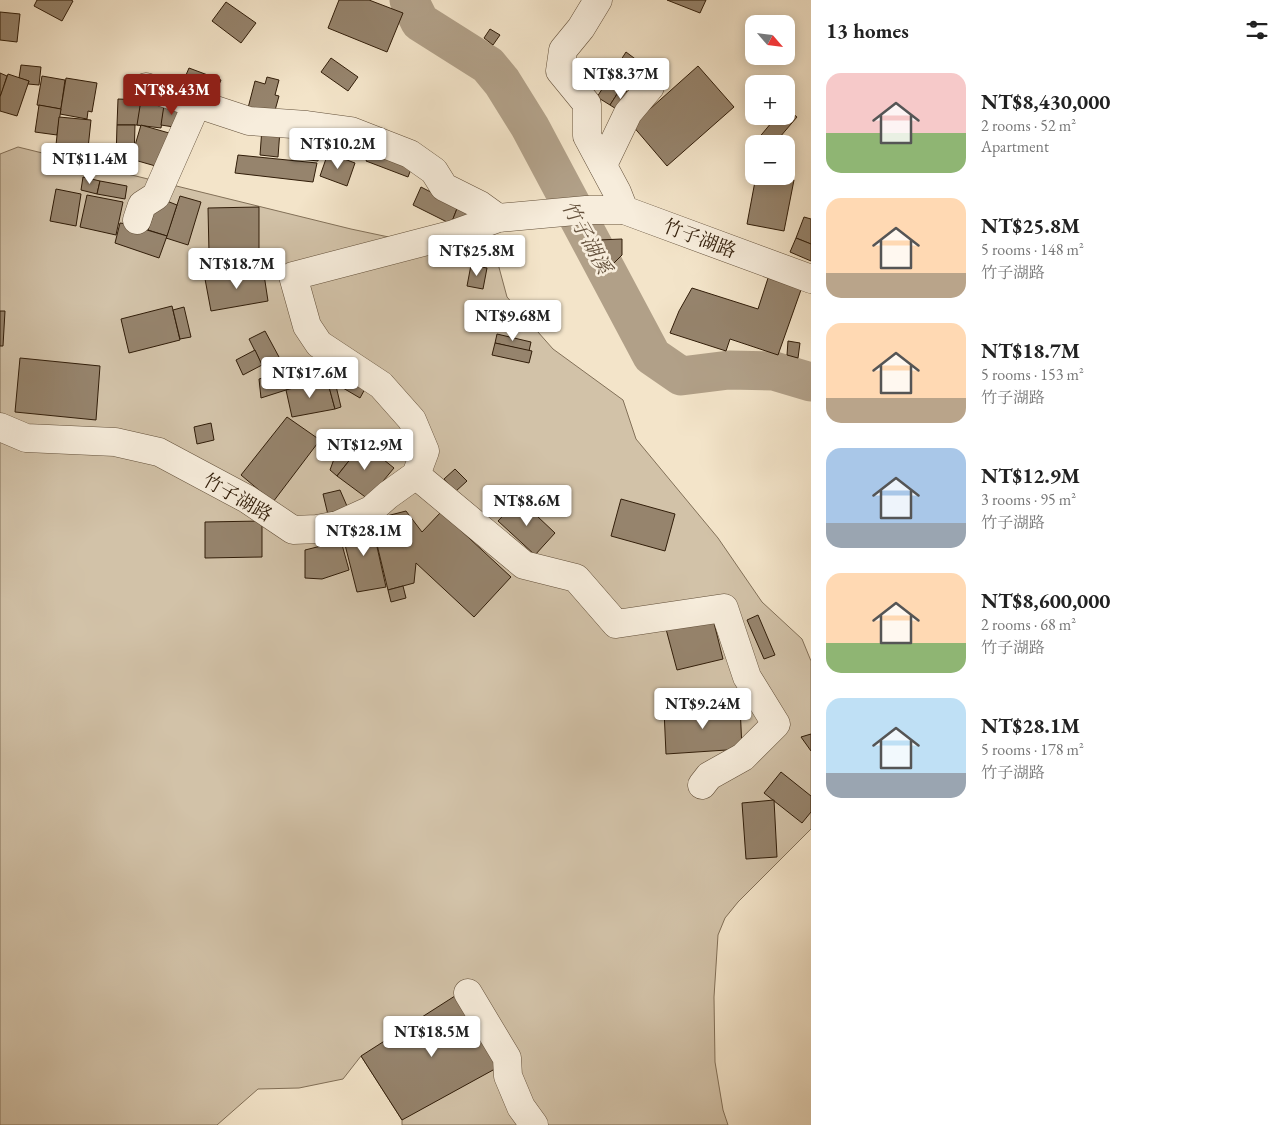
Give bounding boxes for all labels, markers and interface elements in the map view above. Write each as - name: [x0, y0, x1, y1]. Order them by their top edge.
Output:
- north arrow: [745, 15, 795, 65]
- map controls: [745, 15, 795, 185]
- icon: filters: [1243, 16, 1271, 44]
- text: 13 homes: [826, 17, 909, 44]
- pin: NT$8.37M: [569, 58, 673, 100]
- text: NT$8.37M: [583, 63, 659, 84]
- pin: NT$8.43M: [120, 74, 224, 116]
- button: +: [745, 75, 795, 125]
- text: NT$8.43M: [134, 79, 210, 100]
- text: NT$8,430,000: [981, 88, 1110, 115]
- icon: home: [866, 93, 926, 153]
- text: 2 rooms · 52 m²: [981, 115, 1076, 136]
- pin: NT$10.2M: [286, 128, 390, 170]
- text: NT$10.2M: [300, 133, 376, 154]
- button: −: [745, 135, 795, 185]
- text: Apartment: [981, 136, 1049, 157]
- pin: NT$11.4M: [38, 142, 142, 185]
- text: NT$11.4M: [52, 148, 128, 169]
- water label: 竹子湖溪: [556, 196, 619, 280]
- text: NT$25.8M: [981, 212, 1080, 239]
- street label: 竹子湖路: [660, 213, 740, 264]
- icon: home: [866, 218, 926, 278]
- pin: NT$25.8M: [425, 234, 529, 277]
- text: 5 rooms · 148 m²: [981, 239, 1084, 260]
- text: NT$25.8M: [439, 240, 515, 261]
- pin: NT$18.7M: [185, 248, 289, 290]
- text: NT$18.7M: [199, 253, 275, 274]
- text: 竹子湖路: [981, 262, 1045, 283]
- pin: NT$9.68M: [461, 300, 565, 342]
- text: NT$9.68M: [475, 305, 551, 326]
- text: NT$18.7M: [981, 337, 1080, 364]
- icon: home: [866, 343, 926, 403]
- pin: NT$17.6M: [258, 356, 362, 399]
- text: NT$17.6M: [272, 362, 348, 383]
- text: 5 rooms · 153 m²: [981, 364, 1084, 385]
- text: 竹子湖路: [981, 387, 1045, 408]
- pin: NT$12.9M: [313, 428, 417, 471]
- text: NT$12.9M: [327, 434, 403, 455]
- text: NT$12.9M: [981, 462, 1080, 489]
- street label: 竹子湖路: [199, 468, 277, 527]
- icon: home: [866, 468, 926, 528]
- pin: NT$8.6M: [481, 484, 573, 527]
- text: 3 rooms · 95 m²: [981, 489, 1076, 510]
- text: NT$8.6M: [494, 490, 561, 511]
- text: 竹子湖路: [981, 512, 1045, 533]
- pin: NT$28.1M: [312, 514, 416, 557]
- text: NT$28.1M: [326, 520, 402, 541]
- text: NT$8,600,000: [981, 587, 1110, 614]
- icon: home: [866, 593, 926, 653]
- text: 2 rooms · 68 m²: [981, 614, 1076, 635]
- text: 竹子湖路: [981, 637, 1045, 658]
- pin: NT$9.24M: [651, 688, 755, 730]
- text: NT$9.24M: [665, 693, 741, 714]
- text: NT$28.1M: [981, 712, 1080, 739]
- icon: home: [866, 718, 926, 778]
- text: 5 rooms · 178 m²: [981, 739, 1084, 760]
- text: 竹子湖路: [981, 762, 1045, 783]
- pin: NT$18.5M: [380, 1016, 484, 1058]
- text: NT$18.5M: [394, 1021, 470, 1042]

